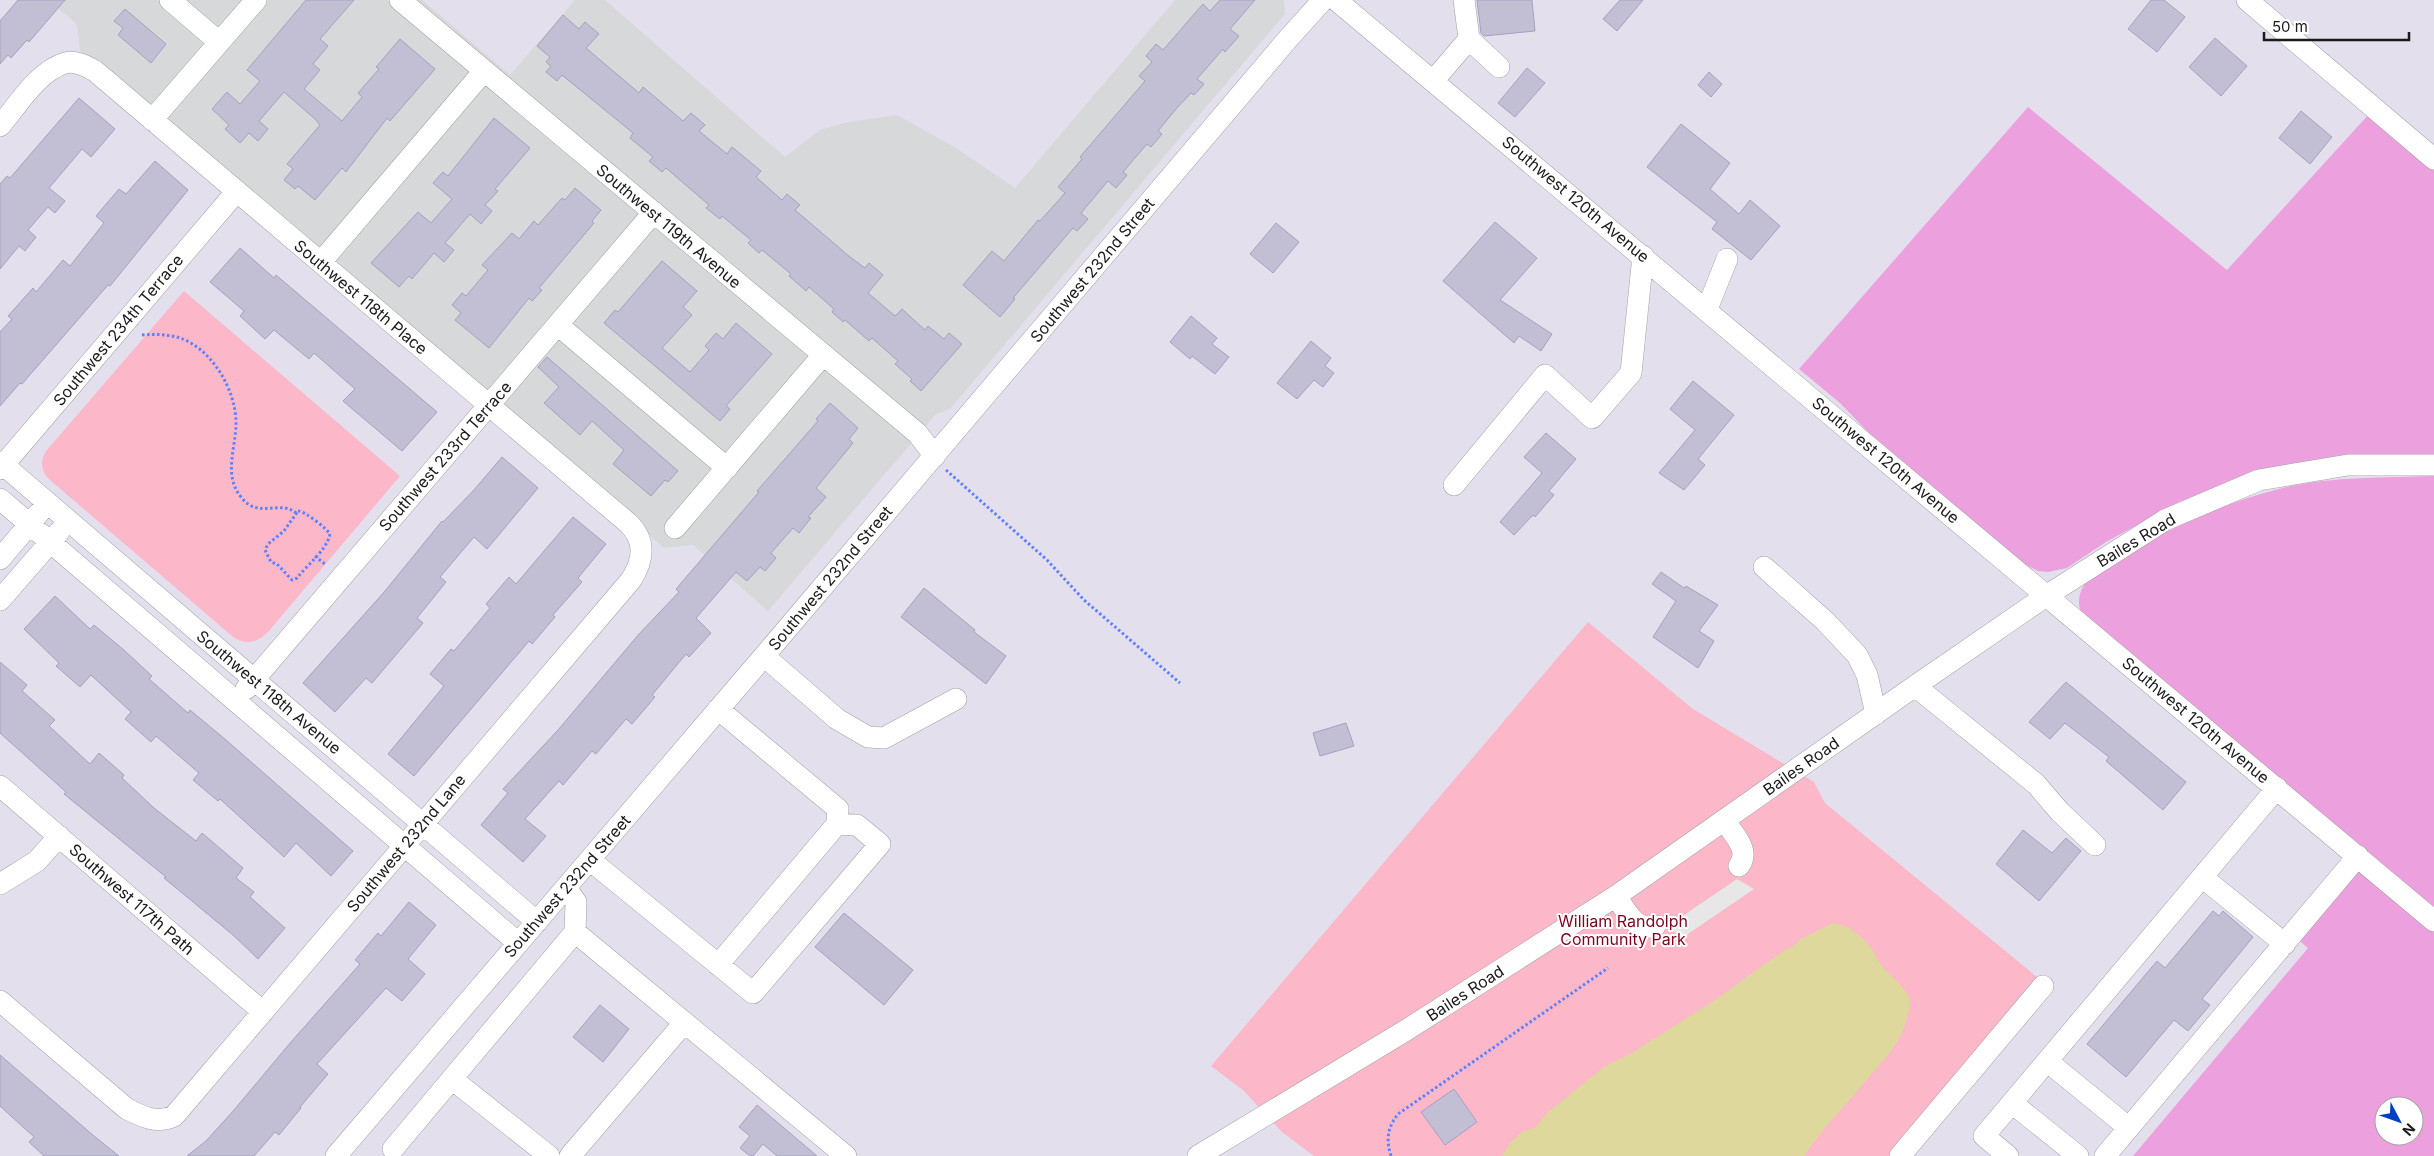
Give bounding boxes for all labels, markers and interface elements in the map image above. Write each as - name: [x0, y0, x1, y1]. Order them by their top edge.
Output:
- scale bar: [2264, 10, 2409, 42]
- text: 50 m: [2272, 17, 2308, 36]
- street label: Southwest 120th Avenue: [1498, 131, 1654, 267]
- street label: Southwest 119th Avenue: [593, 160, 745, 292]
- street label: Southwest 232nd Street: [1026, 194, 1158, 346]
- street label: Southwest 118th Place: [290, 235, 432, 359]
- street label: Southwest 234th Terrace: [49, 250, 187, 410]
- street label: Southwest 233rd Terrace: [374, 377, 516, 535]
- street label: Southwest 120th Avenue: [1808, 392, 1964, 528]
- street label: Southwest 232nd Street: [764, 502, 896, 654]
- street label: Bailes Road: [2093, 509, 2179, 571]
- street label: Southwest 118th Avenue: [193, 626, 345, 758]
- street label: Southwest 120th Avenue: [2118, 652, 2274, 788]
- street label: Bailes Road: [1759, 733, 1843, 799]
- street label: Southwest 232nd Lane: [342, 770, 470, 916]
- street label: Southwest 232nd Street: [500, 811, 634, 961]
- street label: Southwest 117th Path: [65, 839, 199, 959]
- park label: William Randolph Community Park: [1558, 911, 1688, 949]
- street label: Bailes Road: [1423, 961, 1507, 1025]
- north arrow: [2374, 1096, 2424, 1146]
- text: N: [2399, 1120, 2419, 1139]

